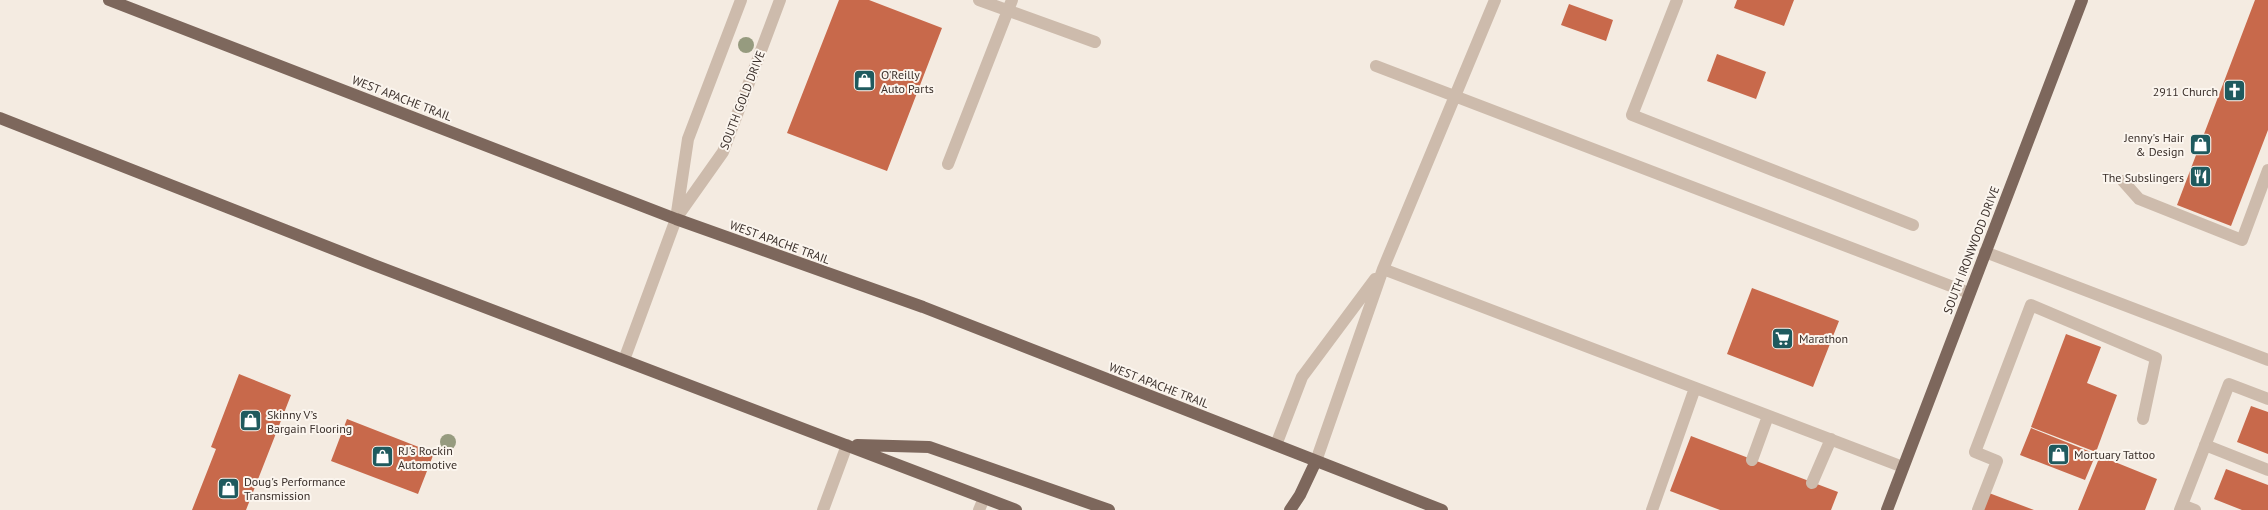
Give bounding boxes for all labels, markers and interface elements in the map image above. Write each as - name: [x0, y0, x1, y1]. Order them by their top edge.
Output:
- street label: SOUTH GOLD DRIVE: [716, 48, 768, 152]
- place label: O'Reilly Auto Parts: [881, 67, 934, 96]
- shop icon: O'Reilly Auto Parts: [853, 69, 877, 93]
- street label: WEST APACHE TRAIL: [350, 72, 454, 124]
- church icon: 2911 Church: [2222, 79, 2246, 103]
- place label: 2911 Church: [2153, 84, 2218, 99]
- place label: Jenny's Hair & Design: [2123, 130, 2184, 159]
- shop icon: Jenny's Hair & Design: [2188, 132, 2212, 156]
- restaurant icon: The Subslingers: [2188, 165, 2212, 189]
- place label: The Subslingers: [2102, 170, 2184, 185]
- street label: SOUTH IRONWOOD DRIVE: [1940, 184, 2002, 316]
- street label: WEST APACHE TRAIL: [728, 217, 832, 267]
- supermarket icon: Marathon: [1771, 326, 1795, 350]
- place label: Marathon: [1799, 331, 1848, 346]
- street label: WEST APACHE TRAIL: [1107, 359, 1211, 411]
- place label: Skinny V’s Bargain Flooring: [267, 407, 352, 436]
- shop icon: Skinny V’s Bargain Flooring: [239, 409, 263, 433]
- shop icon: Mortuary Tattoo: [2046, 442, 2070, 466]
- place label: RJ's Rockin Automotive: [398, 443, 457, 472]
- shop icon: RJ's Rockin Automotive: [370, 445, 394, 469]
- place label: Mortuary Tattoo: [2074, 447, 2155, 462]
- place label: Doug's Performance Transmission: [244, 474, 345, 503]
- shop icon: Doug's Performance Transmission: [216, 476, 240, 500]

